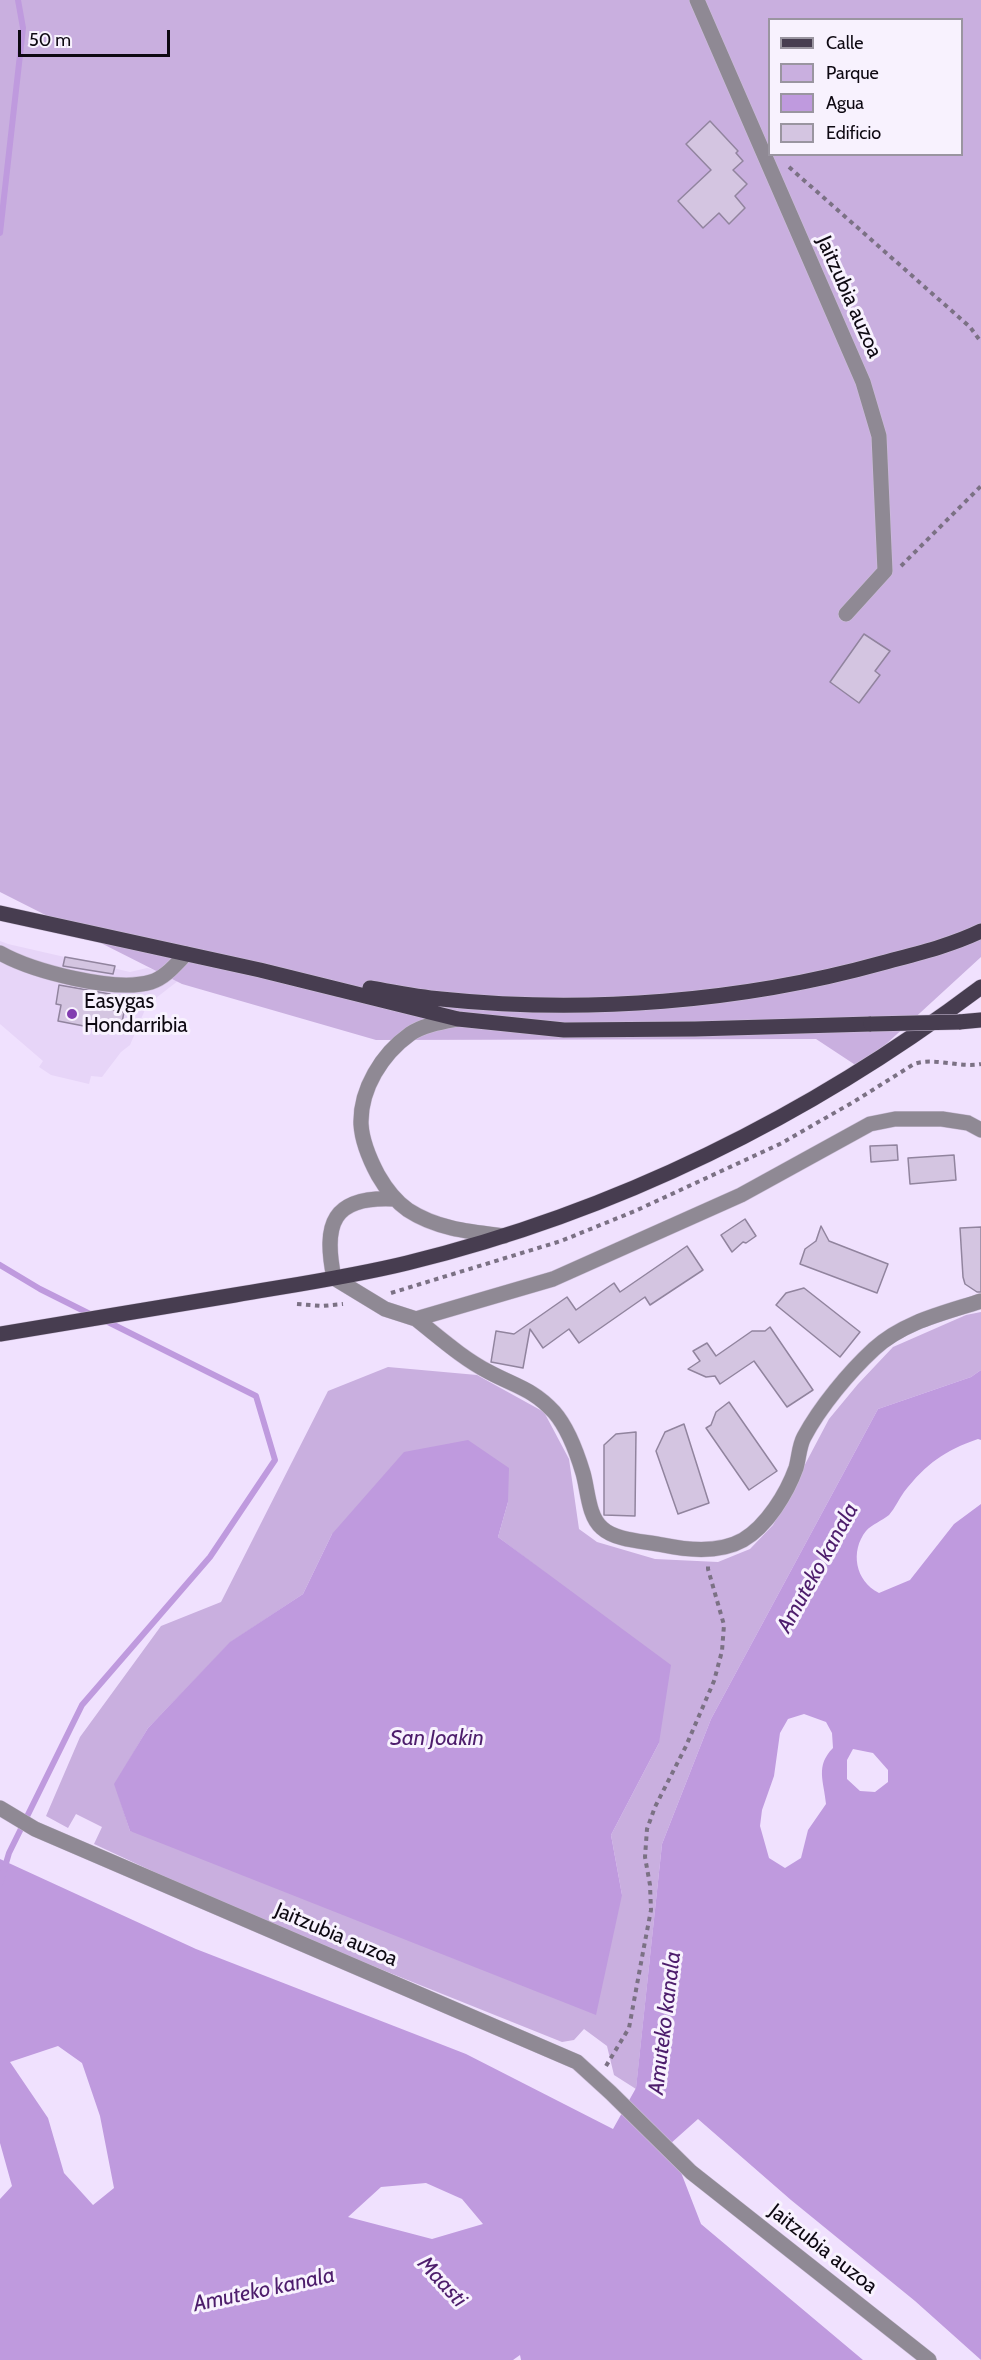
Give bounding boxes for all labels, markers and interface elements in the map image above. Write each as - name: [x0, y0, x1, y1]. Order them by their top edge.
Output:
- scale bar: [21, 18, 172, 56]
- legend: [768, 18, 963, 156]
- text: 50 m: [29, 29, 71, 51]
- text: Calle: [826, 32, 863, 54]
- text: Parque: [826, 62, 879, 84]
- text: Agua: [826, 92, 864, 114]
- text: Edificio: [826, 122, 881, 144]
- street label: Jaitzubia auzoa: [811, 232, 887, 362]
- place label: Easygas Hondarribia: [84, 989, 187, 1039]
- marker: Easygas Hondarribia: [65, 1007, 79, 1021]
- water label: Amuteko kanala: [772, 1499, 864, 1637]
- water label: San Joakin: [390, 1726, 484, 1752]
- street label: Jaitzubia auzoa: [271, 1898, 401, 1972]
- water label: Amuteko kanala: [643, 1950, 687, 2096]
- street label: Jaitzubia auzoa: [764, 2199, 882, 2299]
- water label: Maasti: [412, 2251, 472, 2313]
- water label: Amuteko kanala: [191, 2262, 337, 2318]

